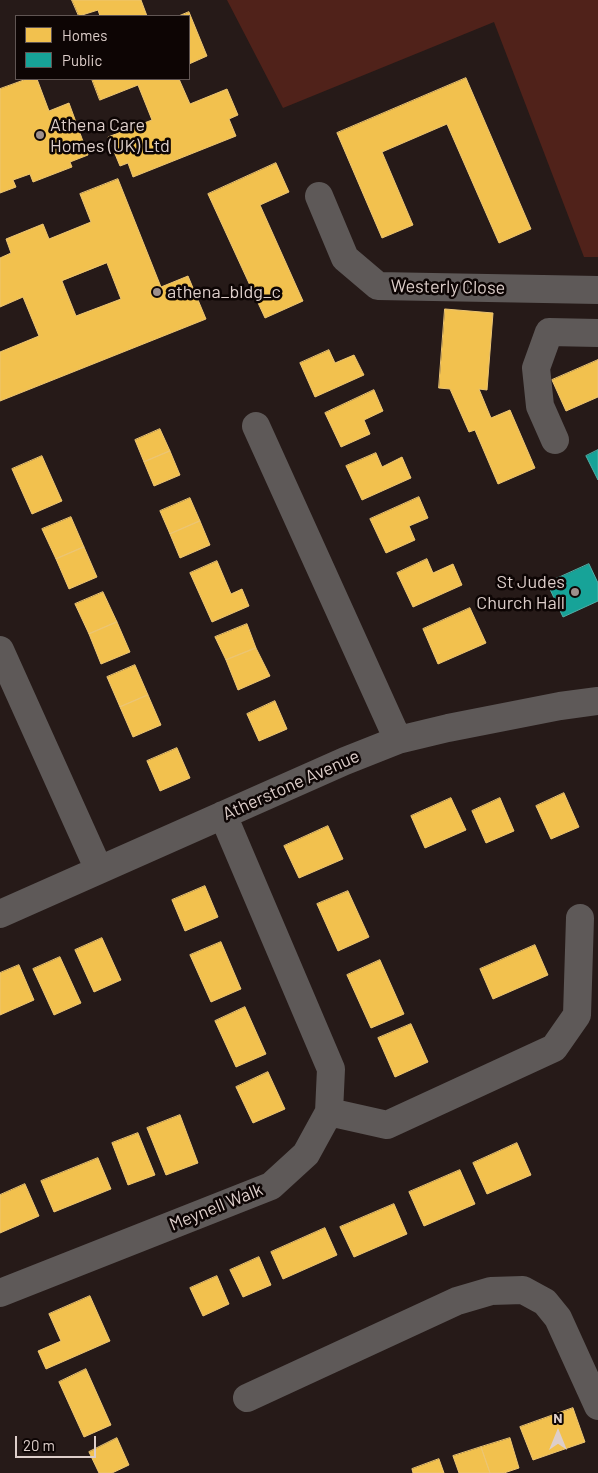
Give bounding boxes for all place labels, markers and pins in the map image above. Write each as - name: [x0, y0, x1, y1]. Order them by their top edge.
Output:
- place label: Athena Care Homes (UK) Ltd: [50, 114, 170, 156]
- marker: Athena Care Homes (UK) Ltd: [34, 129, 46, 141]
- place label: athena_bldg_c: [167, 281, 281, 303]
- marker: athena_bldg_c: [151, 286, 163, 298]
- place label: St Judes Church Hall: [476, 571, 565, 614]
- marker: St Judes Church Hall: [569, 586, 581, 598]

